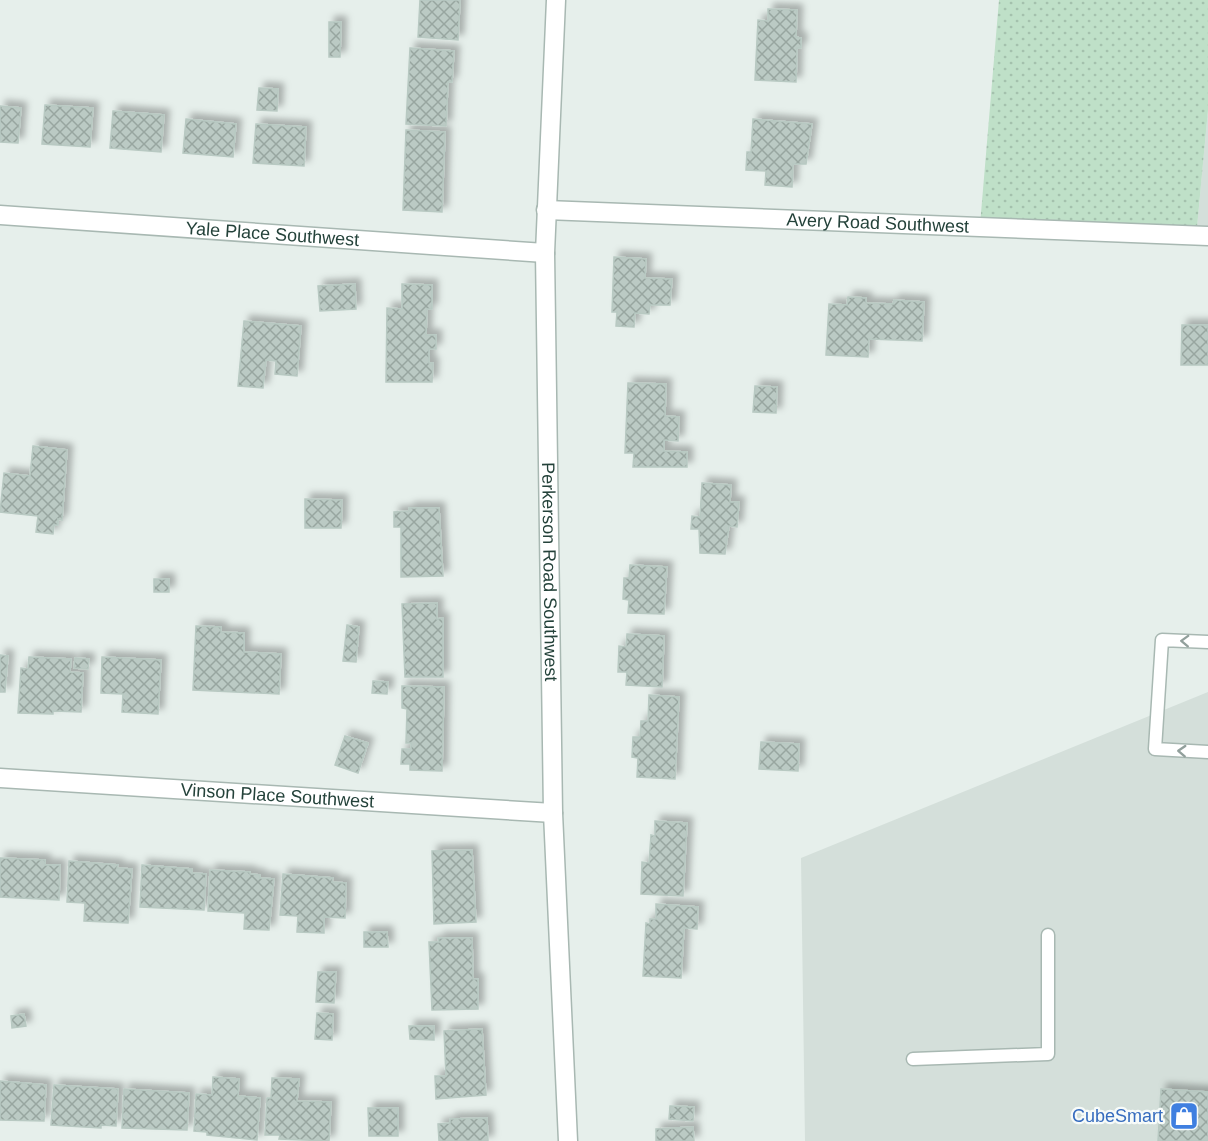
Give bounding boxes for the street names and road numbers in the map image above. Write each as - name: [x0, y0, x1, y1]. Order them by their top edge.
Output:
- street label: Avery Road Southwest: [786, 209, 970, 237]
- street label: Yale Place Southwest: [185, 218, 360, 250]
- street label: Perkerson Road Southwest: [538, 462, 561, 681]
- street label: Vinson Place Southwest: [180, 779, 375, 812]

